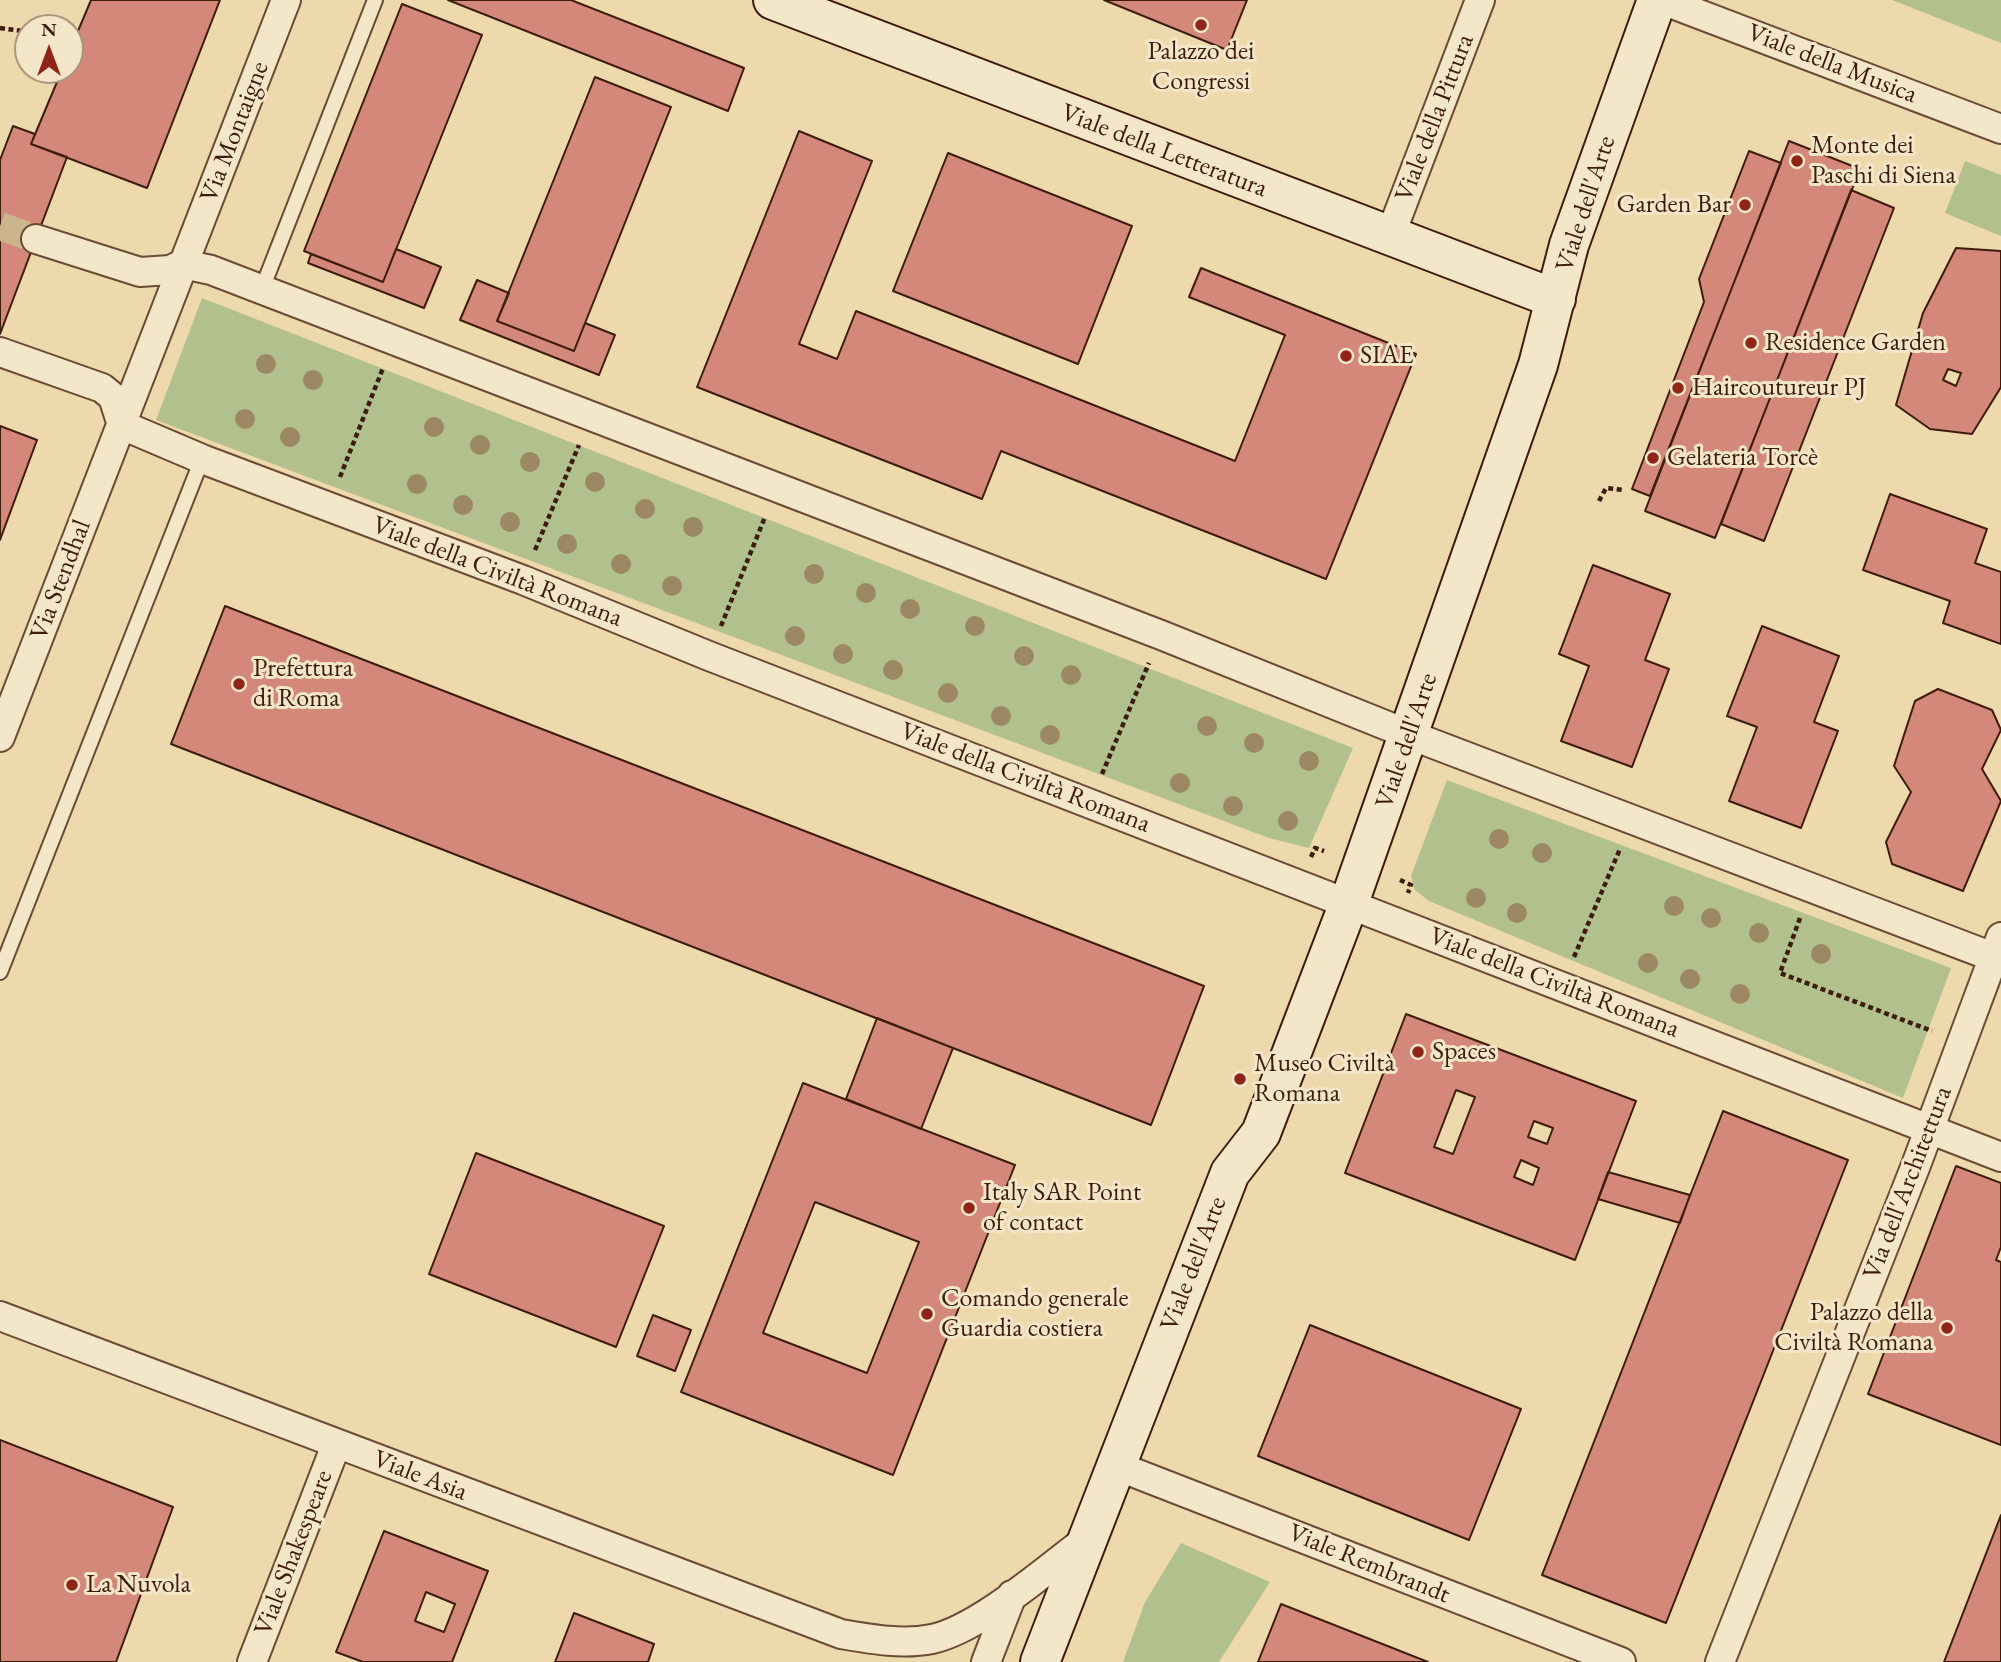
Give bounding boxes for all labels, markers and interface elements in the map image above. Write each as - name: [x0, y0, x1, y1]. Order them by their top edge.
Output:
- north arrow: [14, 14, 84, 84]
- text: N: [41, 17, 57, 42]
- marker: Palazzo dei Congressi: [1193, 17, 1209, 33]
- street label: Viale della Musica: [1743, 17, 1921, 111]
- street label: Viale della Pittura: [1389, 30, 1481, 206]
- place label: Palazzo dei Congressi: [1148, 36, 1254, 98]
- street label: Via Montaigne: [194, 57, 276, 207]
- street label: Viale della Letteratura: [1056, 97, 1272, 205]
- place label: Monte dei Paschi di Siena: [1811, 130, 1956, 192]
- street label: Viale dell'Arte: [1549, 132, 1623, 276]
- marker: Monte dei Paschi di Siena: [1789, 153, 1805, 169]
- place label: Garden Bar: [1616, 189, 1731, 221]
- marker: Garden Bar: [1737, 197, 1753, 213]
- place label: Residence Garden: [1765, 327, 1946, 359]
- marker: Residence Garden: [1743, 335, 1759, 351]
- place label: SIAE: [1360, 340, 1414, 372]
- marker: SIAE: [1338, 348, 1354, 364]
- place label: Haircoutureur PJ: [1692, 372, 1867, 404]
- marker: Haircoutureur PJ: [1670, 380, 1686, 396]
- place label: Gelateria Torcè: [1667, 442, 1818, 474]
- marker: Gelateria Torcè: [1645, 450, 1661, 466]
- street label: Viale della Civiltà Romana: [368, 510, 626, 634]
- street label: Via Stendhal: [24, 516, 98, 644]
- place label: Prefettura di Roma: [253, 653, 353, 714]
- street label: Viale dell'Arte: [1369, 669, 1445, 813]
- marker: Prefettura di Roma: [231, 676, 247, 692]
- street label: Viale della Civiltà Romana: [896, 716, 1154, 840]
- street label: Viale della Civiltà Romana: [1425, 921, 1683, 1045]
- place label: Spaces: [1432, 1036, 1496, 1068]
- marker: Spaces: [1410, 1044, 1426, 1060]
- place label: Museo Civiltà Romana: [1254, 1048, 1395, 1110]
- marker: Museo Civiltà Romana: [1232, 1071, 1248, 1087]
- street label: Via dell'Architettura: [1857, 1082, 1959, 1284]
- place label: Italy SAR Point of contact: [983, 1177, 1141, 1238]
- street label: Viale dell'Arte: [1154, 1192, 1234, 1336]
- marker: Italy SAR Point of contact: [961, 1200, 977, 1216]
- place label: Comando generale Guardia costiera: [941, 1283, 1129, 1344]
- place label: Palazzo della Civiltà Romana: [1774, 1297, 1933, 1358]
- marker: Comando generale Guardia costiera: [919, 1306, 935, 1322]
- marker: Palazzo della Civiltà Romana: [1939, 1320, 1955, 1336]
- street label: Viale Asia: [368, 1444, 472, 1508]
- street label: Viale Shakespeare: [248, 1466, 340, 1640]
- street label: Viale Rembrandt: [1284, 1517, 1454, 1611]
- place label: La Nuvola: [86, 1569, 191, 1601]
- marker: La Nuvola: [64, 1577, 80, 1593]

